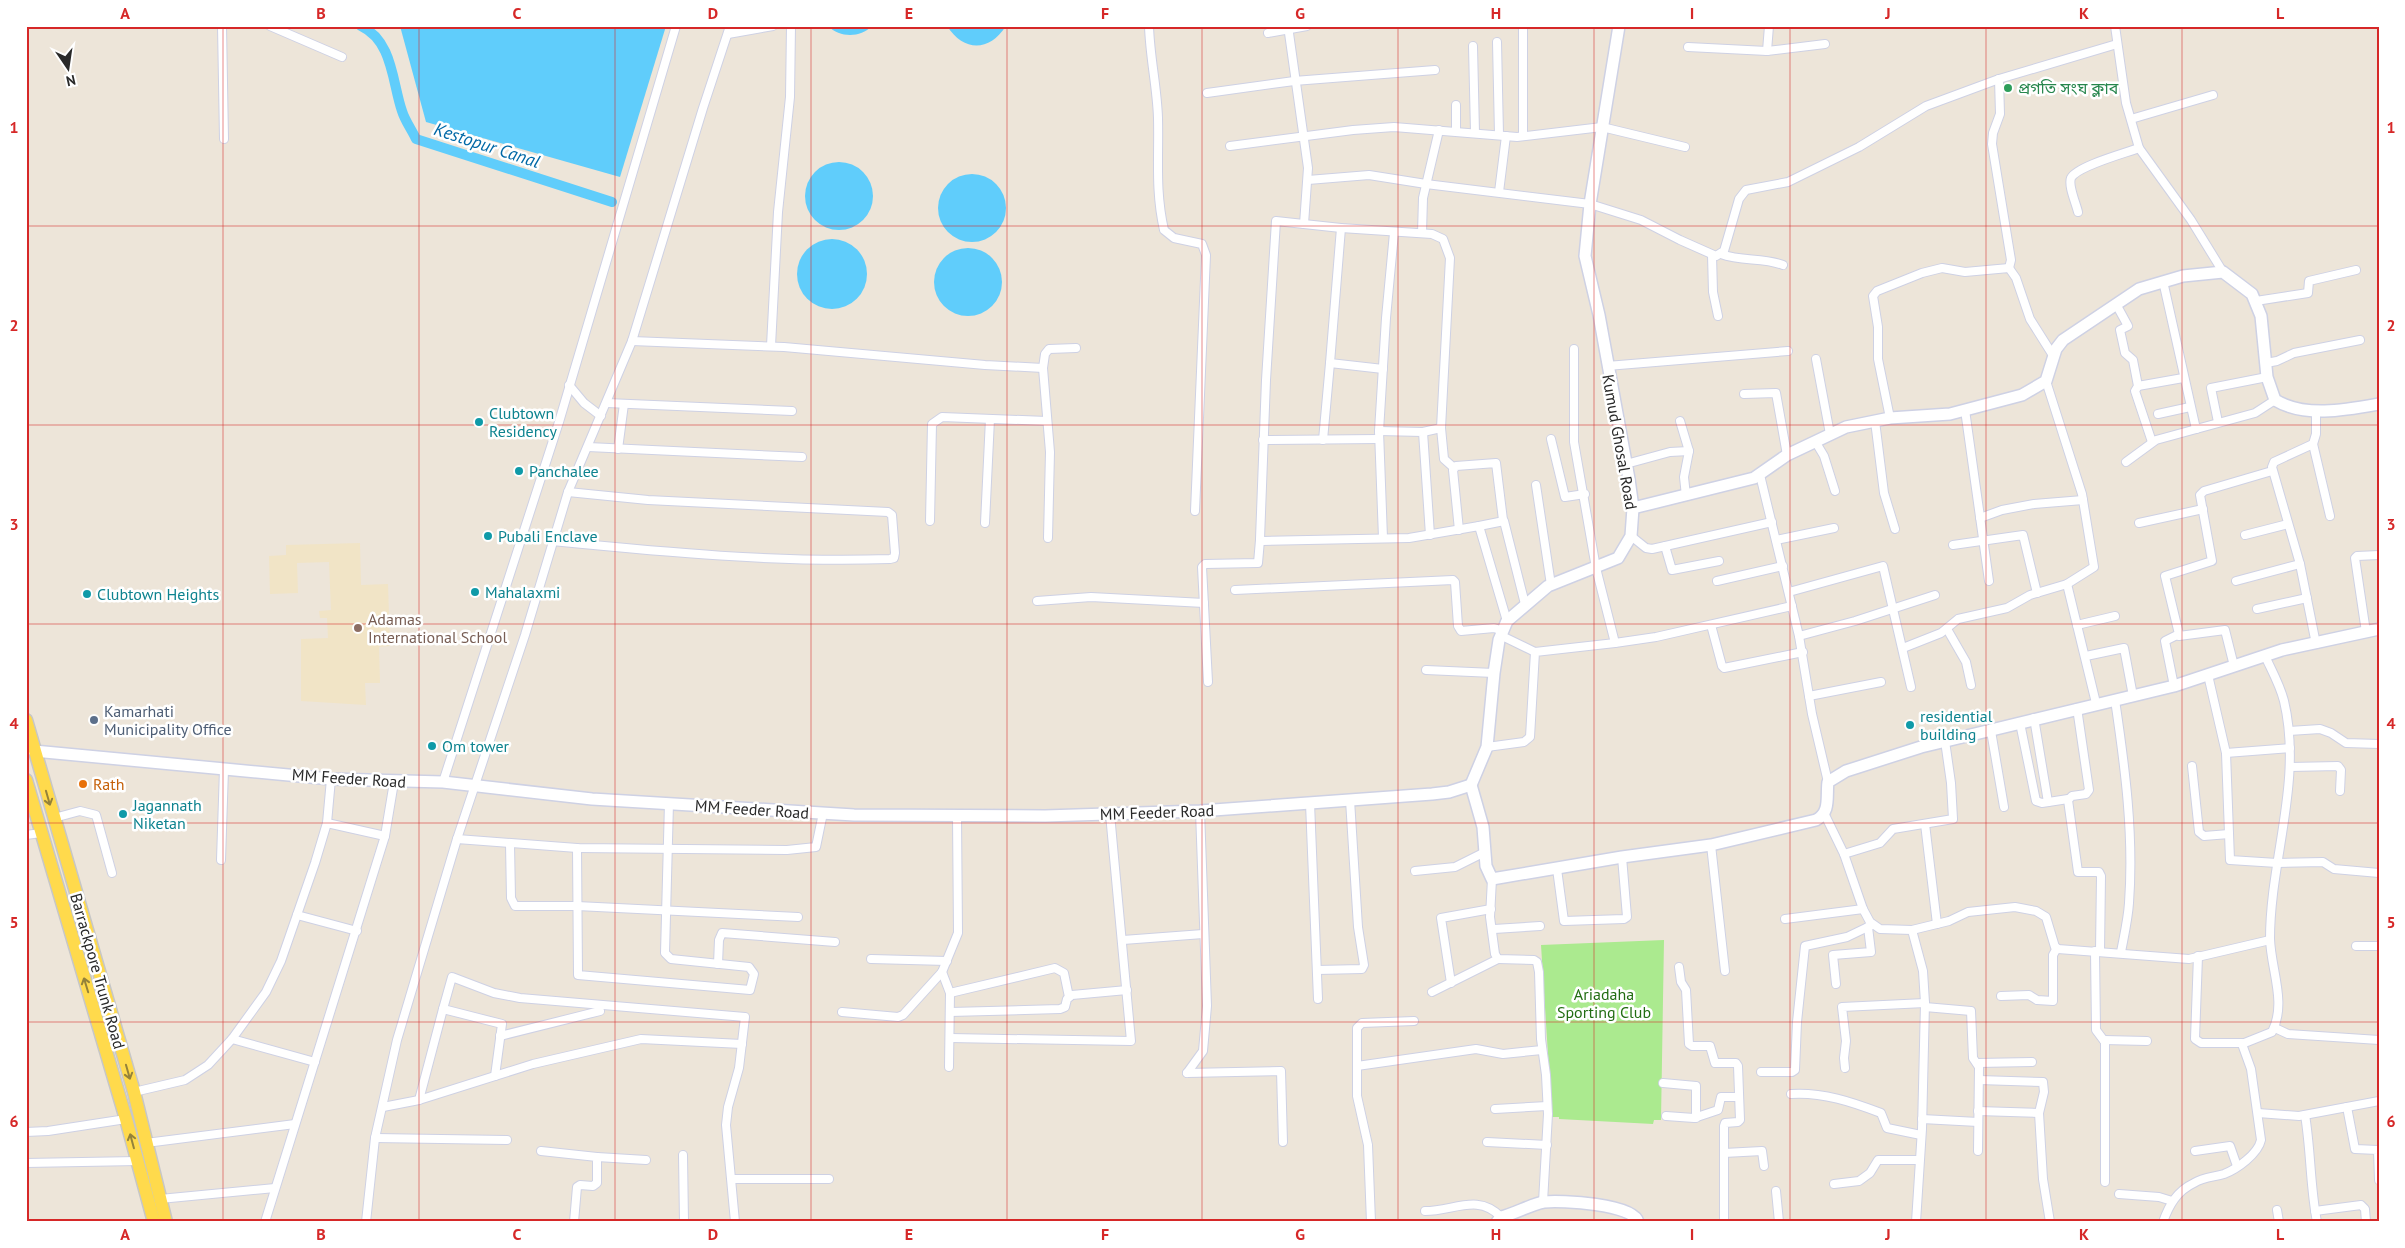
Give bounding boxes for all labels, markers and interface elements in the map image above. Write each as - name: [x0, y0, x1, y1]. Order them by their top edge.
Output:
- text: A: [120, 3, 130, 23]
- text: B: [316, 3, 326, 23]
- text: C: [513, 3, 522, 23]
- text: D: [708, 3, 718, 23]
- text: E: [905, 3, 913, 23]
- text: F: [1101, 3, 1109, 23]
- text: G: [1295, 3, 1305, 23]
- text: H: [1491, 3, 1501, 23]
- text: I: [1690, 3, 1694, 23]
- text: J: [1884, 3, 1891, 23]
- text: K: [2079, 3, 2089, 23]
- text: L: [2276, 3, 2285, 23]
- north arrow: [42, 42, 92, 92]
- text: N: [64, 71, 77, 90]
- place label: প্রগতি সংঘ ক্লাব: [2018, 78, 2119, 98]
- marker: প্রগতি সংঘ ক্লাব: [2002, 82, 2014, 94]
- text: 1: [9, 117, 19, 137]
- water label: Kestopur Canal: [431, 117, 543, 173]
- text: 1: [2386, 117, 2396, 137]
- text: 2: [9, 315, 19, 335]
- text: 2: [2386, 315, 2396, 335]
- street label: Kumud Ghosal Road: [1598, 373, 1642, 511]
- place label: Clubtown Residency: [489, 403, 557, 441]
- marker: Clubtown Residency: [473, 416, 485, 428]
- place label: Panchalee: [529, 461, 599, 481]
- marker: Panchalee: [513, 465, 525, 477]
- text: 3: [9, 514, 19, 534]
- text: 3: [2386, 514, 2396, 534]
- place label: Pubali Enclave: [498, 526, 598, 546]
- marker: Pubali Enclave: [482, 530, 494, 542]
- place label: Mahalaxmi: [485, 582, 560, 602]
- place label: Clubtown Heights: [97, 584, 219, 604]
- marker: Mahalaxmi: [469, 586, 481, 598]
- marker: Clubtown Heights: [81, 588, 93, 600]
- place label: Adamas International School: [368, 609, 507, 647]
- marker: Adamas International School: [352, 622, 364, 634]
- place label: Kamarhati Municipality Office: [104, 701, 232, 739]
- place label: residential building: [1920, 706, 1993, 744]
- text: 4: [9, 713, 19, 733]
- text: 4: [2386, 713, 2396, 733]
- marker: Kamarhati Municipality Office: [88, 714, 100, 726]
- marker: residential building: [1904, 719, 1916, 731]
- place label: Om tower: [442, 736, 510, 756]
- marker: Om tower: [426, 740, 438, 752]
- street label: MM Feeder Road: [291, 764, 407, 792]
- place label: Rath: [93, 774, 124, 794]
- marker: Rath: [77, 778, 89, 790]
- one-way arrow: [44, 790, 53, 806]
- place label: Jagannath Niketan: [132, 795, 202, 833]
- street label: MM Feeder Road: [694, 795, 810, 823]
- street label: MM Feeder Road: [1100, 800, 1214, 824]
- marker: Jagannath Niketan: [117, 808, 129, 820]
- street label: Barrackpore Trunk Road: [66, 891, 130, 1051]
- text: 5: [9, 912, 19, 932]
- text: 5: [2386, 912, 2396, 932]
- one-way arrow: [81, 977, 91, 993]
- park label: Ariadaha Sporting Club: [1557, 984, 1651, 1022]
- one-way arrow: [123, 1063, 133, 1079]
- text: 6: [9, 1111, 19, 1131]
- text: 6: [2386, 1111, 2396, 1131]
- one-way arrow: [127, 1133, 137, 1149]
- text: A: [120, 1224, 130, 1244]
- text: B: [316, 1224, 326, 1244]
- text: C: [513, 1224, 522, 1244]
- text: D: [708, 1224, 718, 1244]
- text: E: [905, 1224, 913, 1244]
- text: F: [1101, 1224, 1109, 1244]
- text: G: [1295, 1224, 1305, 1244]
- text: H: [1491, 1224, 1501, 1244]
- text: I: [1690, 1224, 1694, 1244]
- text: J: [1884, 1224, 1891, 1244]
- text: K: [2079, 1224, 2089, 1244]
- text: L: [2276, 1224, 2285, 1244]

